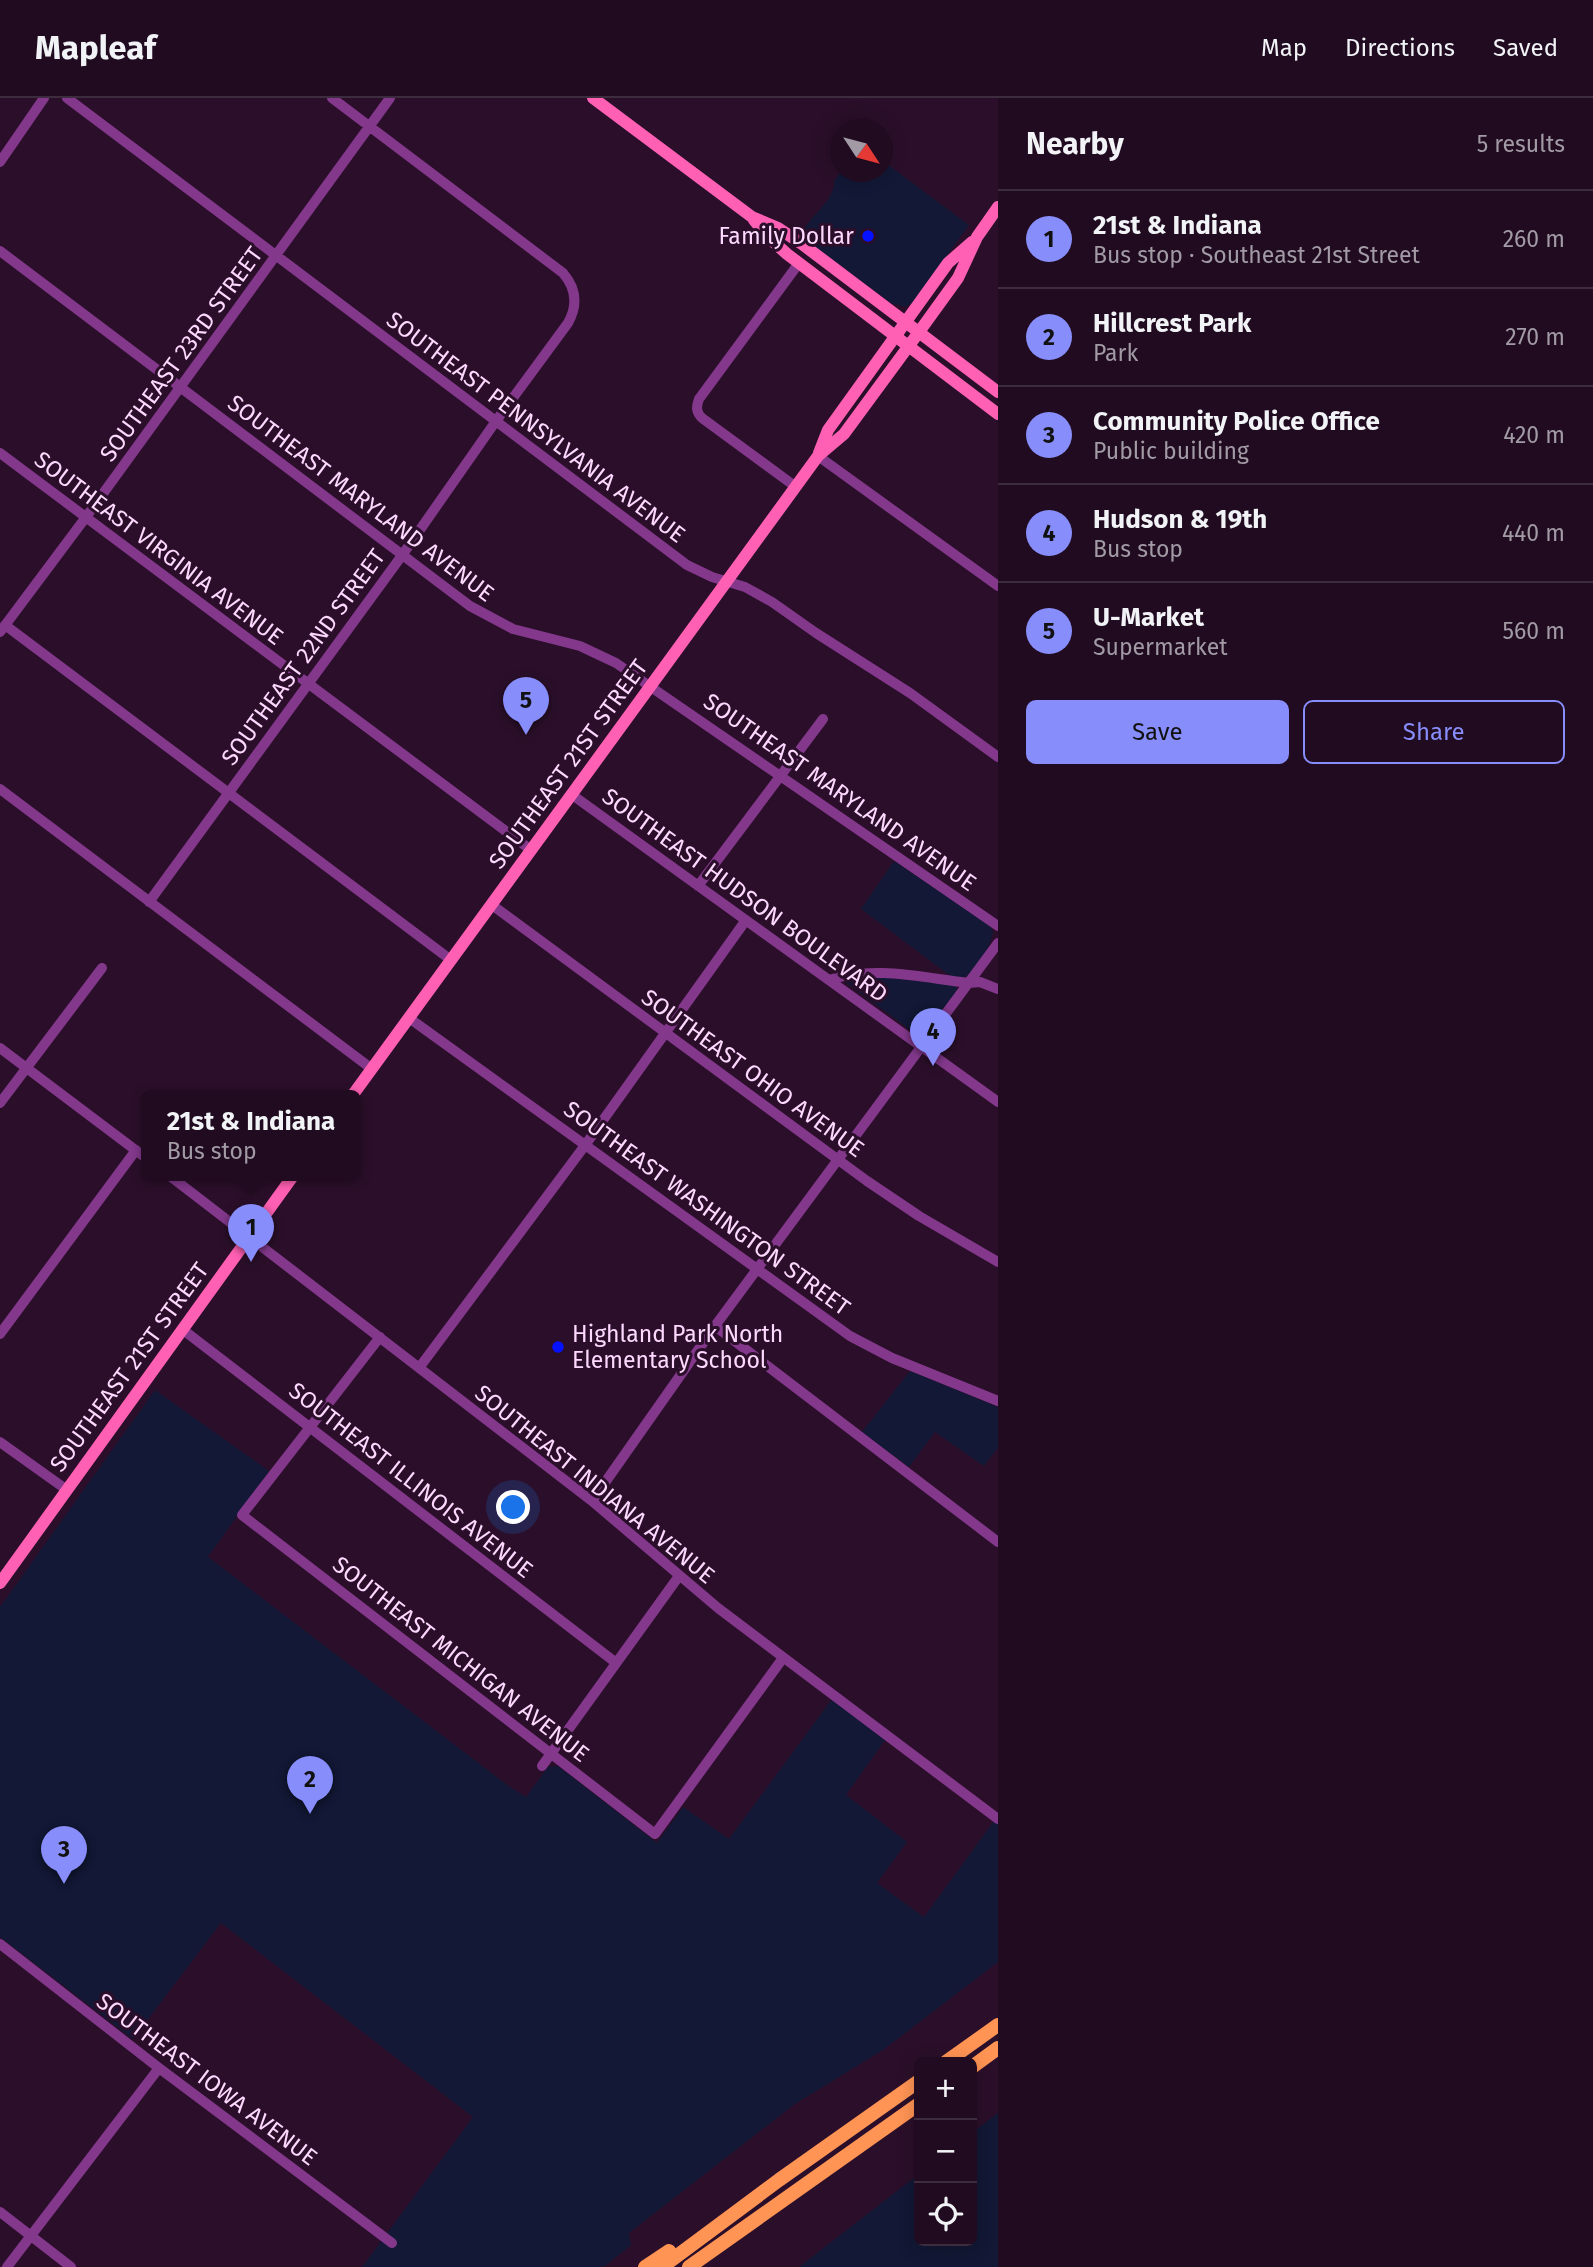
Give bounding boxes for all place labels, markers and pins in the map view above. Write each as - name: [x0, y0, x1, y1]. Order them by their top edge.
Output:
- place label: Family Dollar: [718, 222, 854, 250]
- marker: Family Dollar: [860, 228, 876, 244]
- pin: 5: [503, 677, 549, 735]
- pin: 4: [910, 1008, 956, 1066]
- pin: 1: [228, 1204, 274, 1262]
- place label: Highland Park North Elementary School: [572, 1320, 783, 1374]
- marker: Highland Park North Elementary School: [550, 1339, 566, 1355]
- pin: 2: [287, 1756, 333, 1814]
- pin: 3: [41, 1826, 87, 1884]

